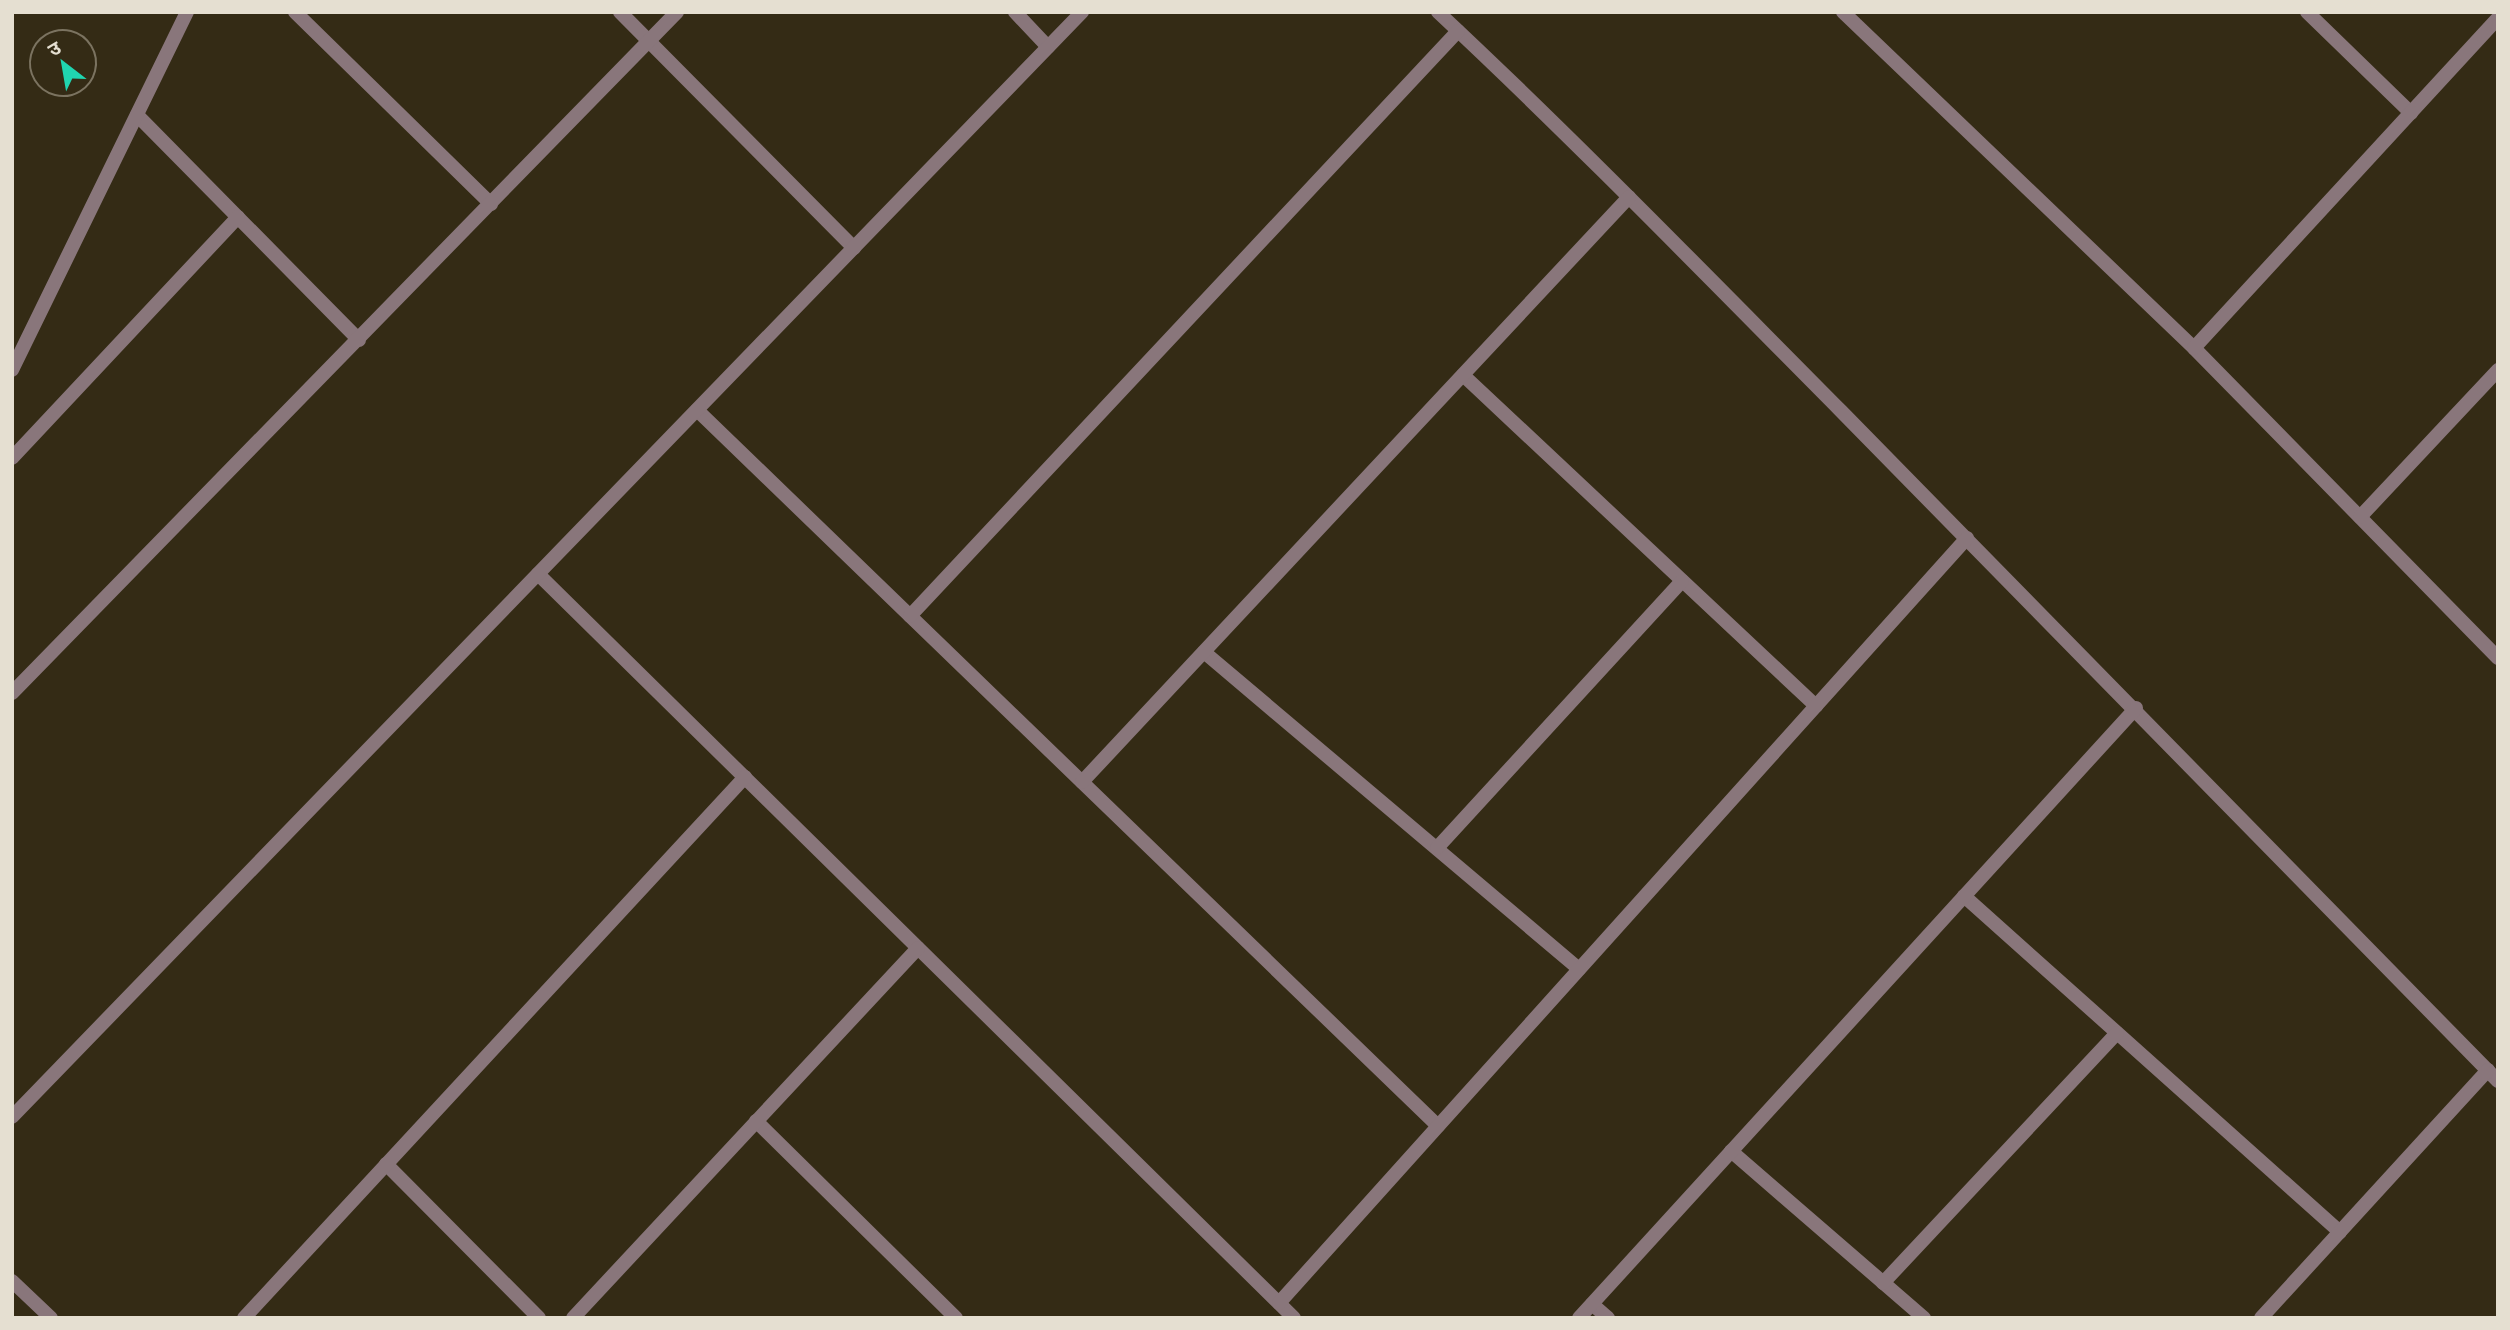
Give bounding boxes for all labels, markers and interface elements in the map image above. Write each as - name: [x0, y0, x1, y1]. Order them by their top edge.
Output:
- north arrow: [28, 28, 98, 98]
- text: उ: [43, 35, 65, 61]

